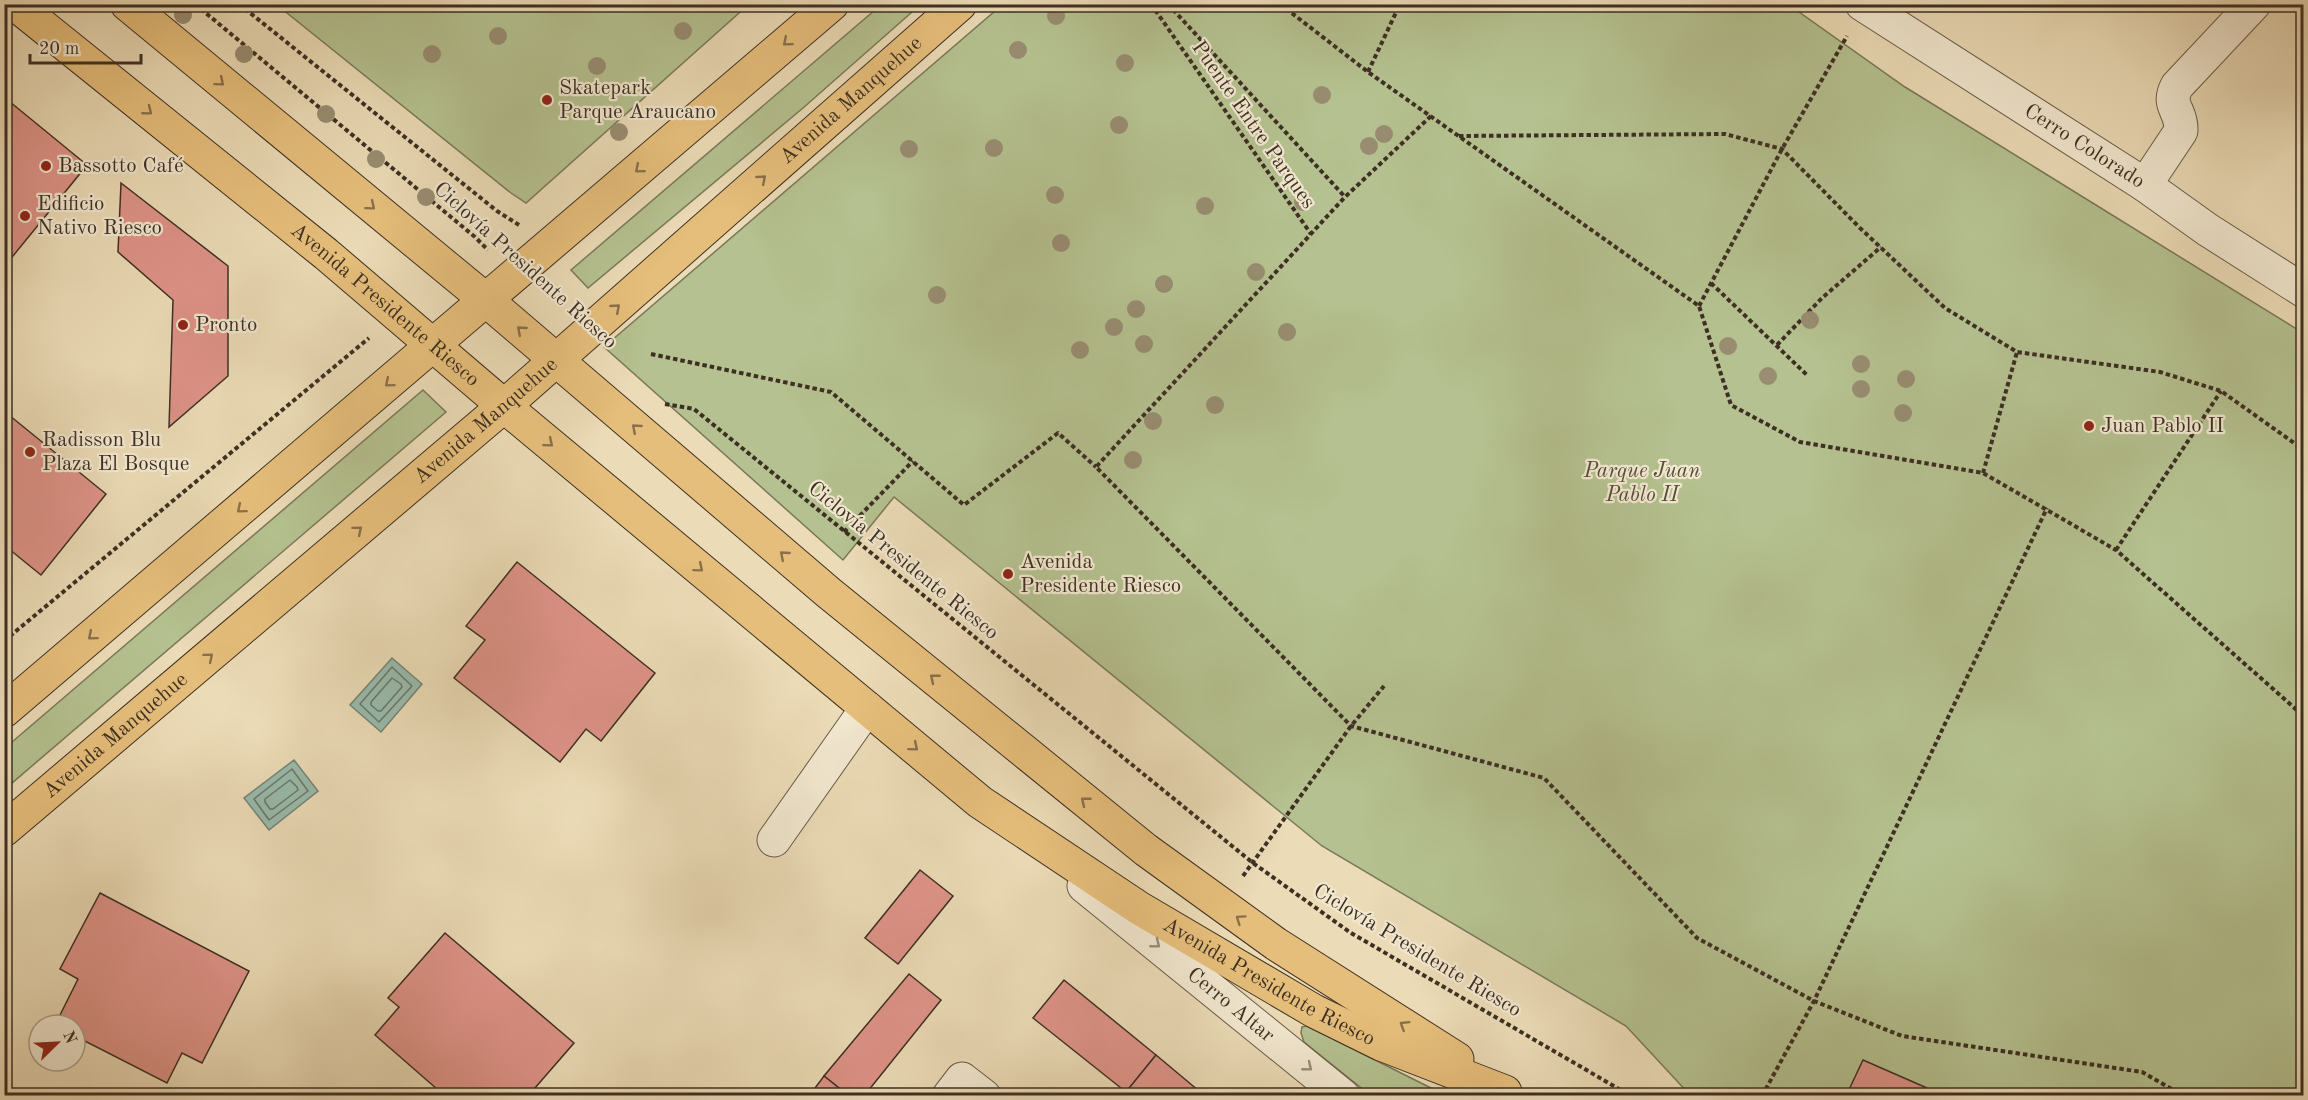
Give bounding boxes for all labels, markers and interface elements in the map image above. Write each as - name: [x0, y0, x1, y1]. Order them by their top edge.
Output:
- scale bar: [30, 27, 141, 65]
- street label: Avenida Manquehue: [776, 32, 926, 168]
- one-way arrow: [783, 35, 794, 46]
- street label: Puente Entre Parques: [1187, 37, 1319, 213]
- text: 20 m: [39, 40, 79, 58]
- one-way arrow: [214, 74, 225, 85]
- place label: Skatepark Parque Araucano: [559, 78, 716, 123]
- marker: Skatepark Parque Araucano: [540, 93, 554, 107]
- street label: Cerro Colorado: [2020, 100, 2148, 192]
- one-way arrow: [141, 104, 152, 115]
- place label: Bassotto Café: [58, 156, 184, 177]
- marker: Bassotto Café: [39, 159, 53, 173]
- one-way arrow: [635, 162, 646, 173]
- one-way arrow: [755, 175, 766, 186]
- street label: Ciclovía Presidente Riesco: [429, 178, 621, 354]
- place label: Edificio Nativo Riesco: [37, 194, 162, 239]
- one-way arrow: [364, 198, 375, 209]
- marker: Edificio Nativo Riesco: [18, 209, 32, 223]
- street label: Avenida Presidente Riesco: [287, 219, 483, 391]
- one-way arrow: [609, 304, 620, 315]
- place label: Pronto: [195, 315, 257, 336]
- marker: Pronto: [176, 318, 190, 332]
- one-way arrow: [517, 326, 528, 337]
- street label: Avenida Manquehue: [410, 354, 561, 488]
- one-way arrow: [385, 376, 396, 387]
- place label: Juan Pablo II: [2101, 416, 2224, 437]
- marker: Juan Pablo II: [2082, 419, 2096, 433]
- one-way arrow: [632, 424, 643, 435]
- place label: Radisson Blu Plaza El Bosque: [42, 430, 189, 475]
- one-way arrow: [543, 436, 554, 447]
- marker: Radisson Blu Plaza El Bosque: [23, 445, 37, 459]
- park label: Parque Juan Pablo II: [1583, 461, 1700, 506]
- street label: Ciclovía Presidente Riesco: [804, 478, 1002, 644]
- one-way arrow: [237, 502, 248, 513]
- one-way arrow: [351, 527, 362, 538]
- one-way arrow: [780, 551, 791, 562]
- place label: Avenida Presidente Riesco: [1020, 552, 1181, 597]
- one-way arrow: [692, 561, 703, 572]
- marker: Avenida Presidente Riesco: [1001, 567, 1015, 581]
- one-way arrow: [88, 629, 99, 640]
- one-way arrow: [202, 653, 213, 664]
- street label: Avenida Manquehue: [39, 669, 191, 802]
- one-way arrow: [929, 674, 940, 685]
- one-way arrow: [907, 740, 918, 751]
- one-way arrow: [1081, 797, 1092, 808]
- street label: Ciclovía Presidente Riesco: [1309, 881, 1525, 1021]
- street label: Avenida Presidente Riesco: [1159, 914, 1378, 1050]
- one-way arrow: [1236, 915, 1247, 926]
- one-way arrow: [1149, 937, 1160, 948]
- street label: Cerro Altar: [1183, 964, 1279, 1047]
- north arrow: [27, 1013, 87, 1073]
- one-way arrow: [1400, 1021, 1411, 1032]
- text: N: [59, 1029, 79, 1047]
- one-way arrow: [1301, 1060, 1312, 1071]

